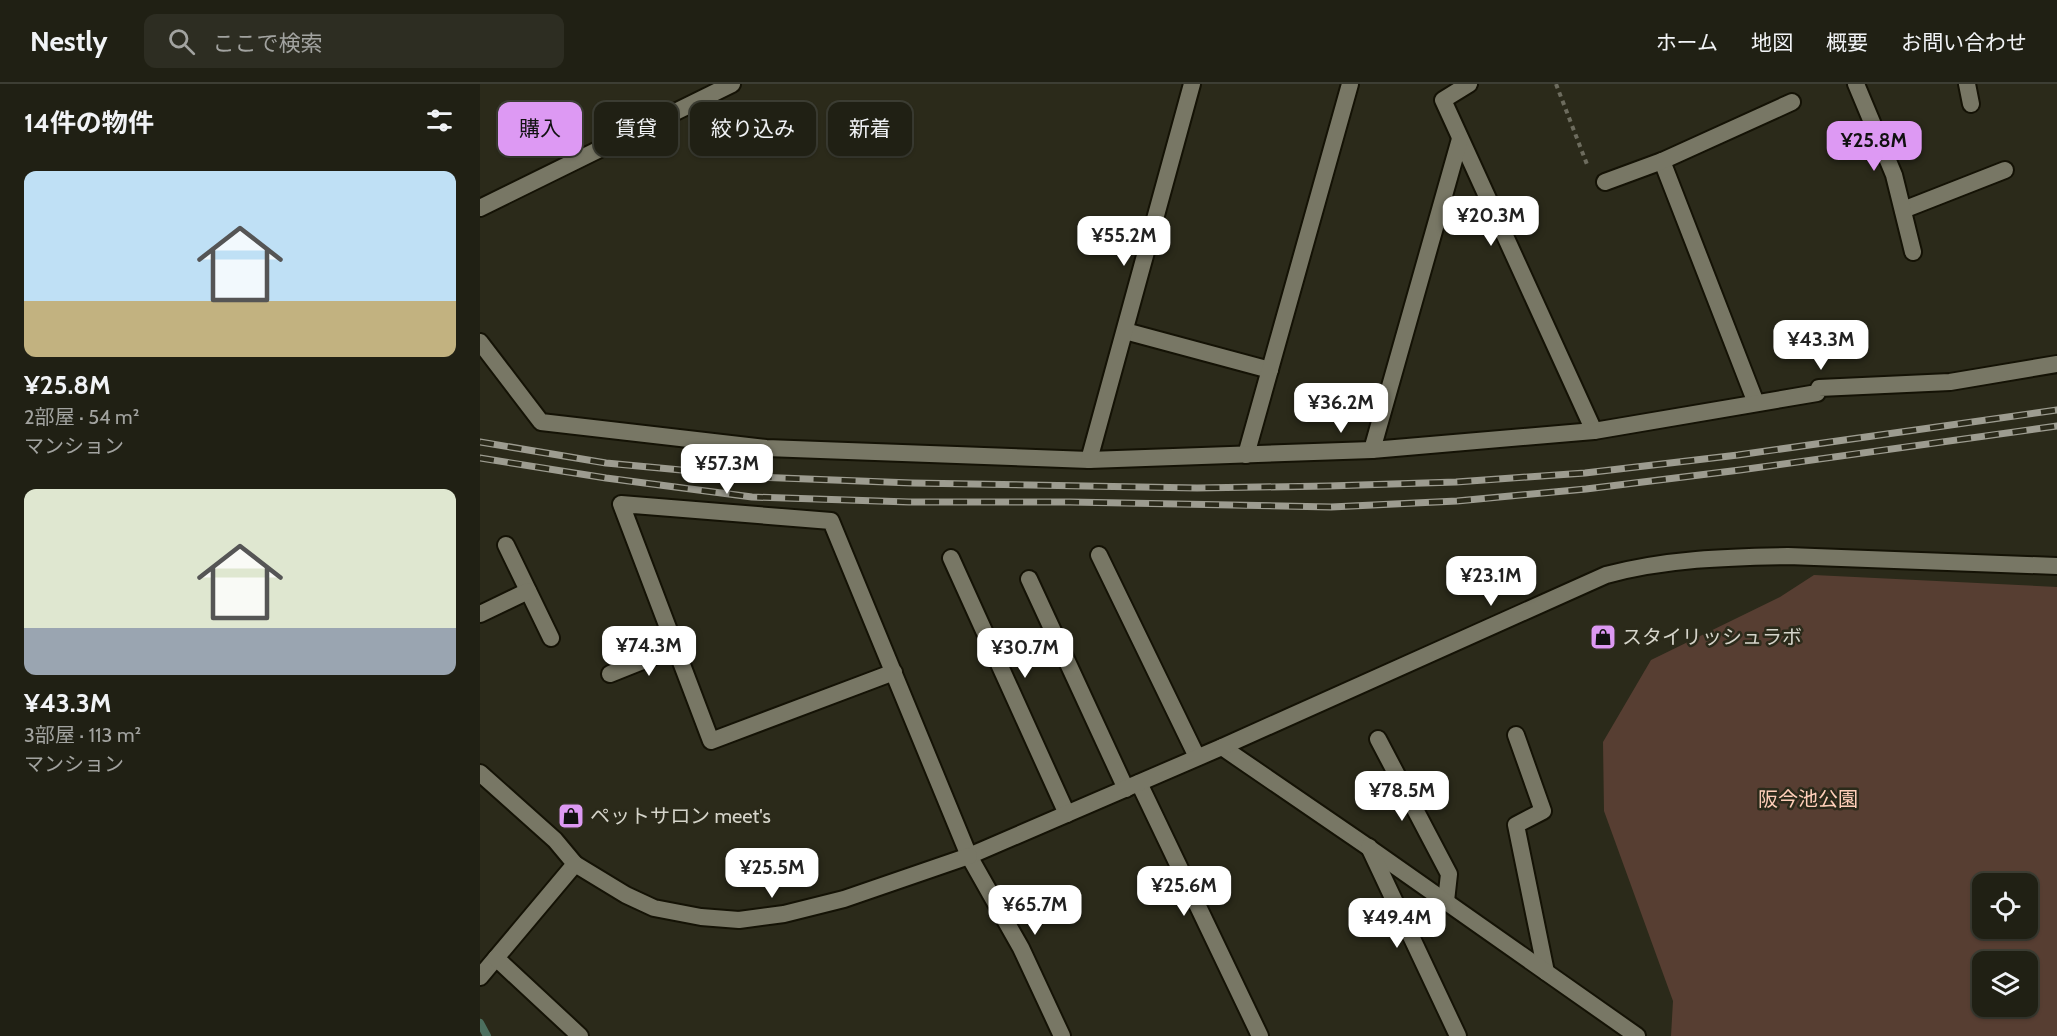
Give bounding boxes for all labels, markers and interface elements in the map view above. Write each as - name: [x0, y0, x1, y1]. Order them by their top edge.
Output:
- search box: [144, 14, 564, 68]
- text: Nestly: [30, 24, 108, 58]
- icon: search: [165, 25, 198, 58]
- text: ここで検索: [213, 30, 323, 57]
- text: ホーム: [1656, 30, 1718, 55]
- text: 地図: [1751, 30, 1793, 55]
- text: 概要: [1826, 30, 1868, 55]
- text: お問い合わせ: [1901, 30, 2027, 55]
- chip: 購入: [498, 102, 582, 156]
- chip: 賃貸: [594, 102, 678, 156]
- chip: 絞り込み: [690, 102, 816, 156]
- chip: 新着: [828, 102, 912, 156]
- icon: filters: [423, 104, 456, 137]
- text: 14件の物件: [24, 107, 154, 139]
- pin: ¥25.8M: [1825, 121, 1923, 172]
- text: ¥25.8M: [1841, 128, 1907, 152]
- pin: ¥20.3M: [1442, 196, 1540, 247]
- text: ¥20.3M: [1457, 203, 1525, 227]
- icon: home: [186, 210, 294, 318]
- pin: ¥55.2M: [1075, 216, 1173, 267]
- text: ¥55.2M: [1091, 223, 1157, 247]
- pin: ¥43.3M: [1772, 320, 1870, 371]
- text: ¥43.3M: [1787, 327, 1855, 351]
- text: ¥25.8M: [24, 369, 111, 401]
- pin: ¥36.2M: [1292, 383, 1390, 434]
- text: ¥36.2M: [1308, 390, 1374, 414]
- text: 2部屋 · 54 m²: [24, 405, 139, 429]
- text: マンション: [24, 434, 124, 458]
- pin: ¥57.3M: [678, 444, 776, 495]
- text: ¥57.3M: [695, 451, 759, 475]
- icon: home: [186, 528, 294, 636]
- pin: ¥23.1M: [1442, 556, 1540, 607]
- text: ¥23.1M: [1460, 563, 1522, 587]
- shop icon: スタイリッシュラボ: [1588, 622, 1618, 652]
- place label: スタイリッシュラボ: [1622, 625, 1802, 649]
- pin: ¥74.3M: [600, 626, 698, 677]
- pin: ¥30.7M: [976, 628, 1074, 679]
- text: ¥74.3M: [616, 633, 682, 657]
- text: ¥30.7M: [991, 635, 1059, 659]
- text: ¥43.3M: [24, 687, 111, 719]
- text: 3部屋 · 113 m²: [24, 723, 141, 747]
- text: マンション: [24, 752, 124, 776]
- pin: ¥78.5M: [1353, 771, 1451, 822]
- text: ¥78.5M: [1369, 778, 1435, 802]
- park label: 阪今池公園: [1758, 787, 1858, 811]
- shop icon: ペットサロン meet's: [556, 801, 586, 831]
- place label: ペットサロン meet's: [590, 804, 771, 828]
- pin: ¥25.5M: [723, 848, 821, 899]
- text: ¥25.5M: [739, 855, 805, 879]
- pin: ¥25.6M: [1135, 866, 1233, 917]
- text: ¥25.6M: [1151, 873, 1217, 897]
- map controls: [1972, 873, 2038, 1017]
- button: locate: [1972, 873, 2038, 939]
- pin: ¥65.7M: [986, 885, 1084, 936]
- text: ¥65.7M: [1003, 892, 1067, 916]
- pin: ¥49.4M: [1348, 898, 1446, 949]
- text: ¥49.4M: [1363, 905, 1431, 929]
- button: layers: [1972, 951, 2038, 1017]

